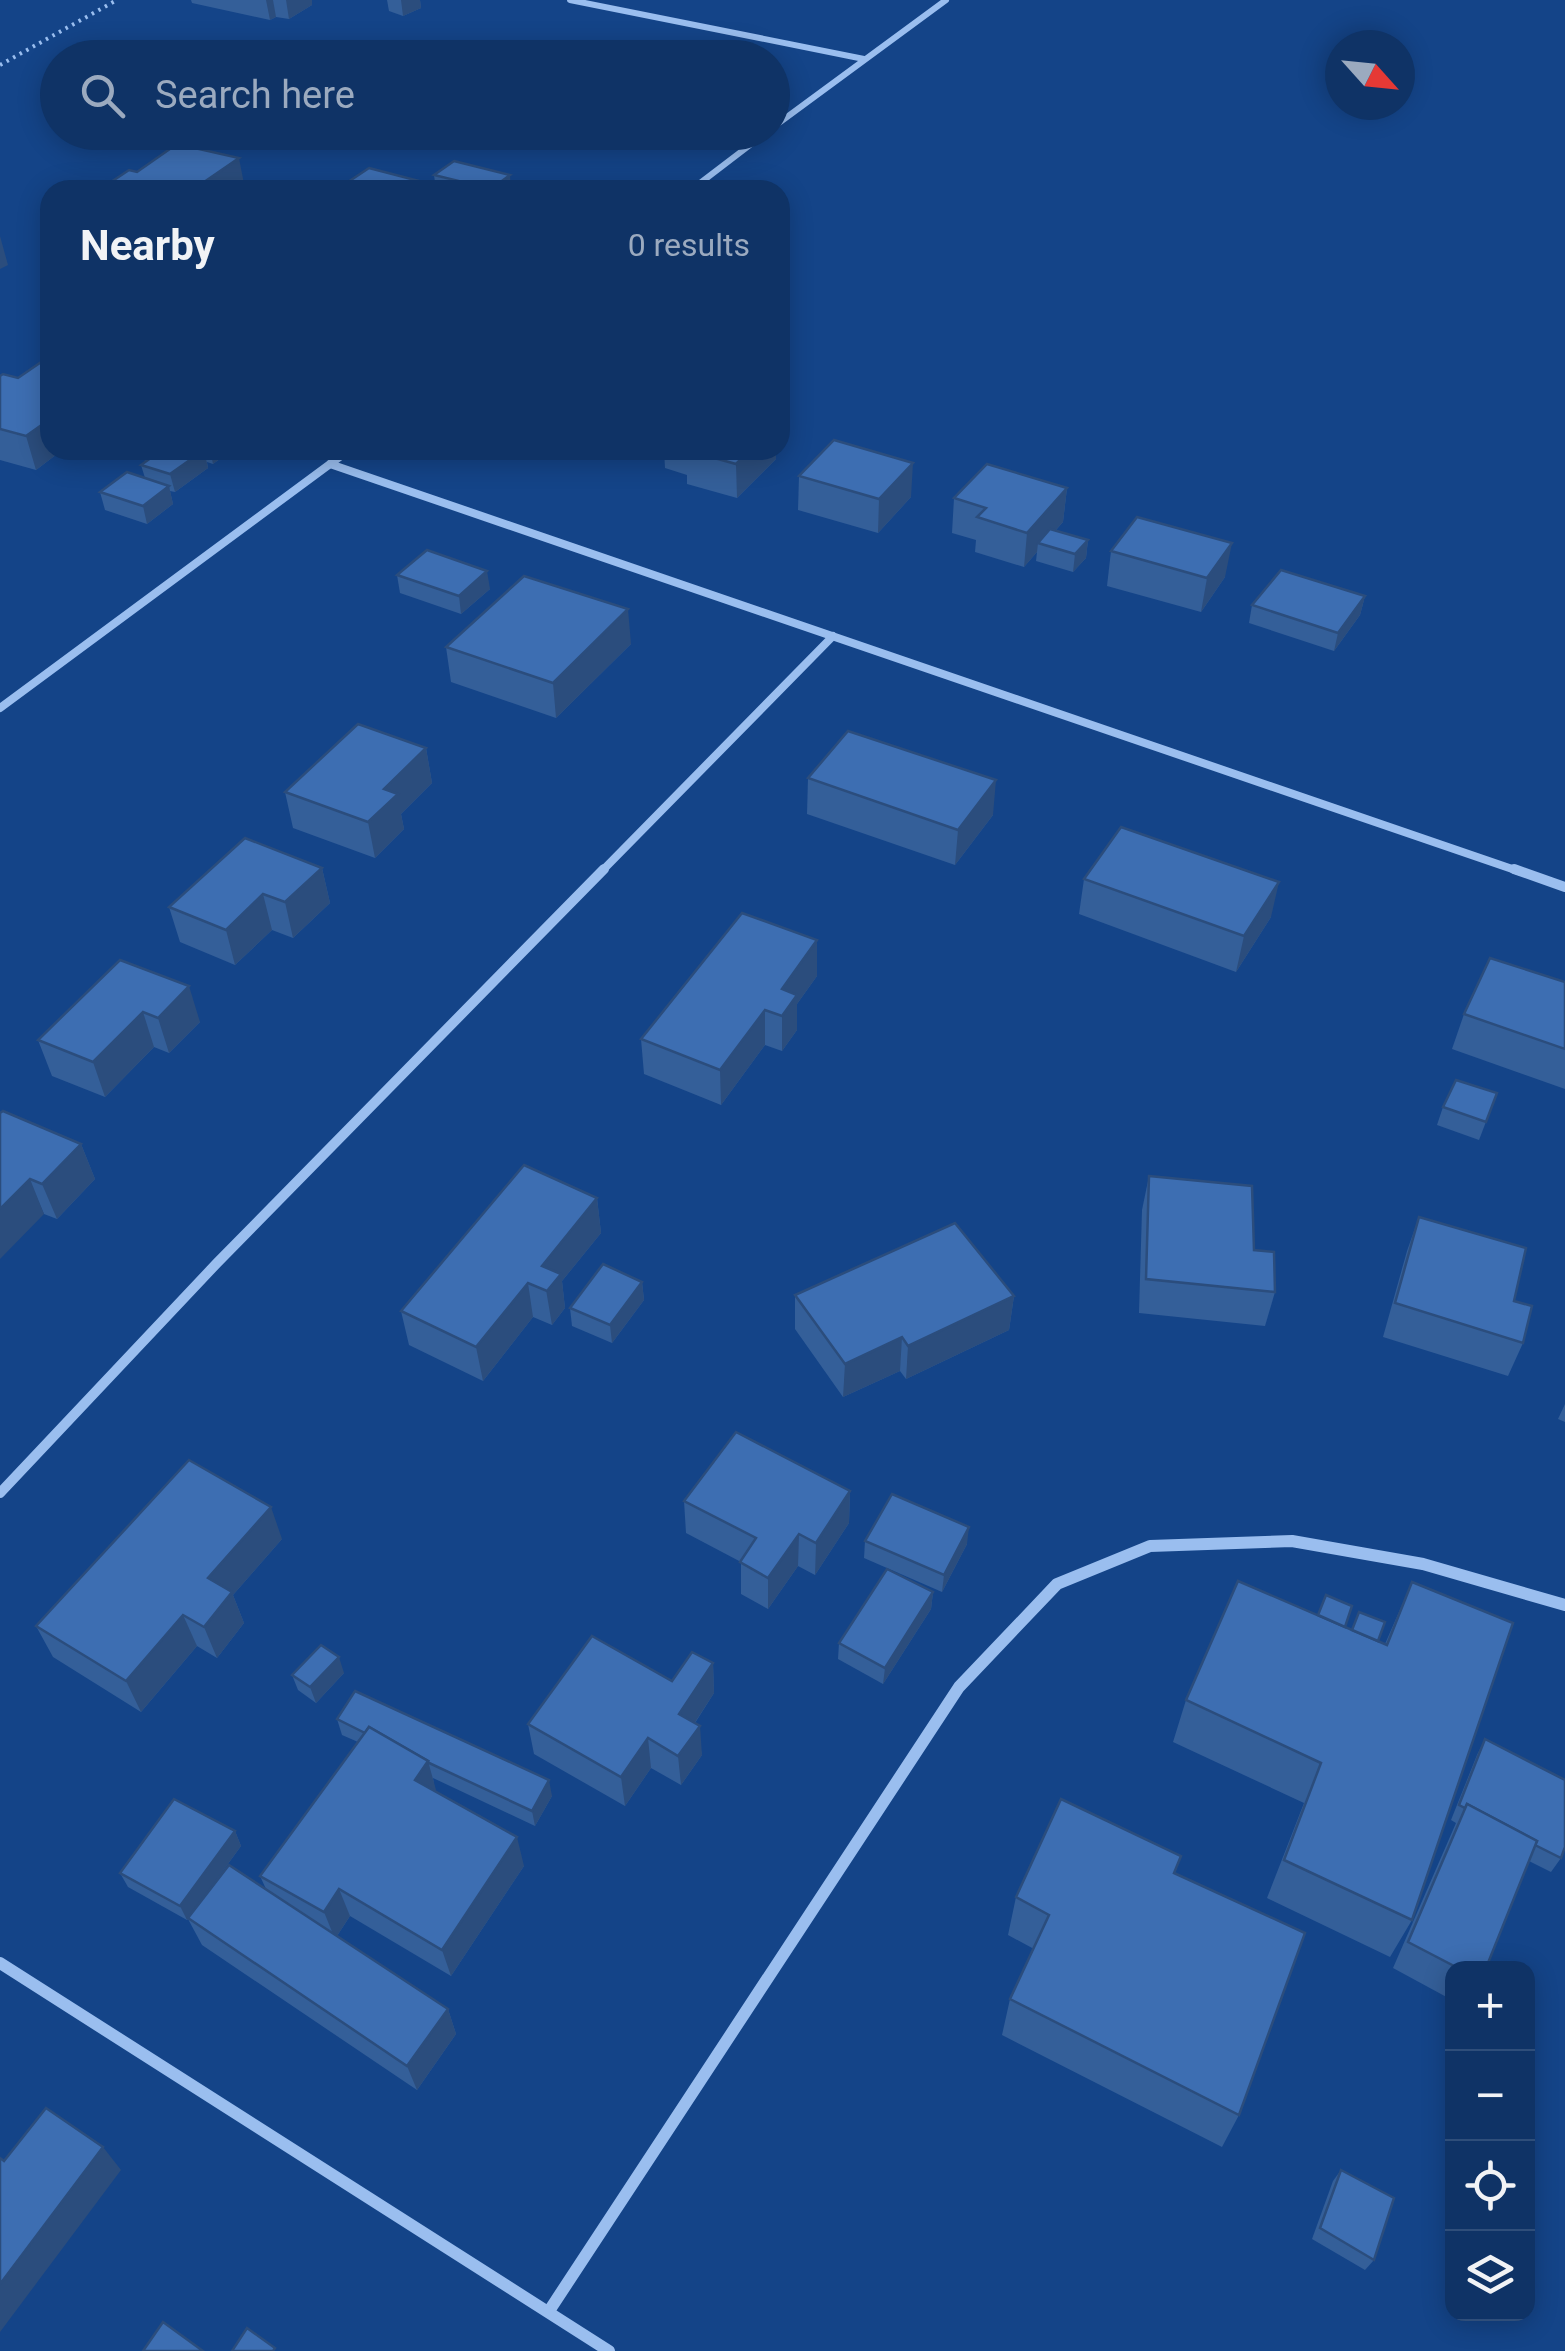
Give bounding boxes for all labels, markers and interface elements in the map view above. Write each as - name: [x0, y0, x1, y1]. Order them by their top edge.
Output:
- north arrow: [1325, 30, 1415, 120]
- search box: [40, 40, 790, 150]
- icon: search: [75, 68, 130, 123]
- text: Search here: [155, 73, 355, 117]
- text: Nearby: [80, 221, 215, 270]
- text: 0 results: [628, 226, 750, 264]
- map controls: [1445, 1961, 1535, 2321]
- button: +: [1445, 1961, 1535, 2051]
- button: −: [1445, 2051, 1535, 2141]
- button: locate: [1445, 2141, 1535, 2231]
- button: layers: [1445, 2231, 1535, 2321]

